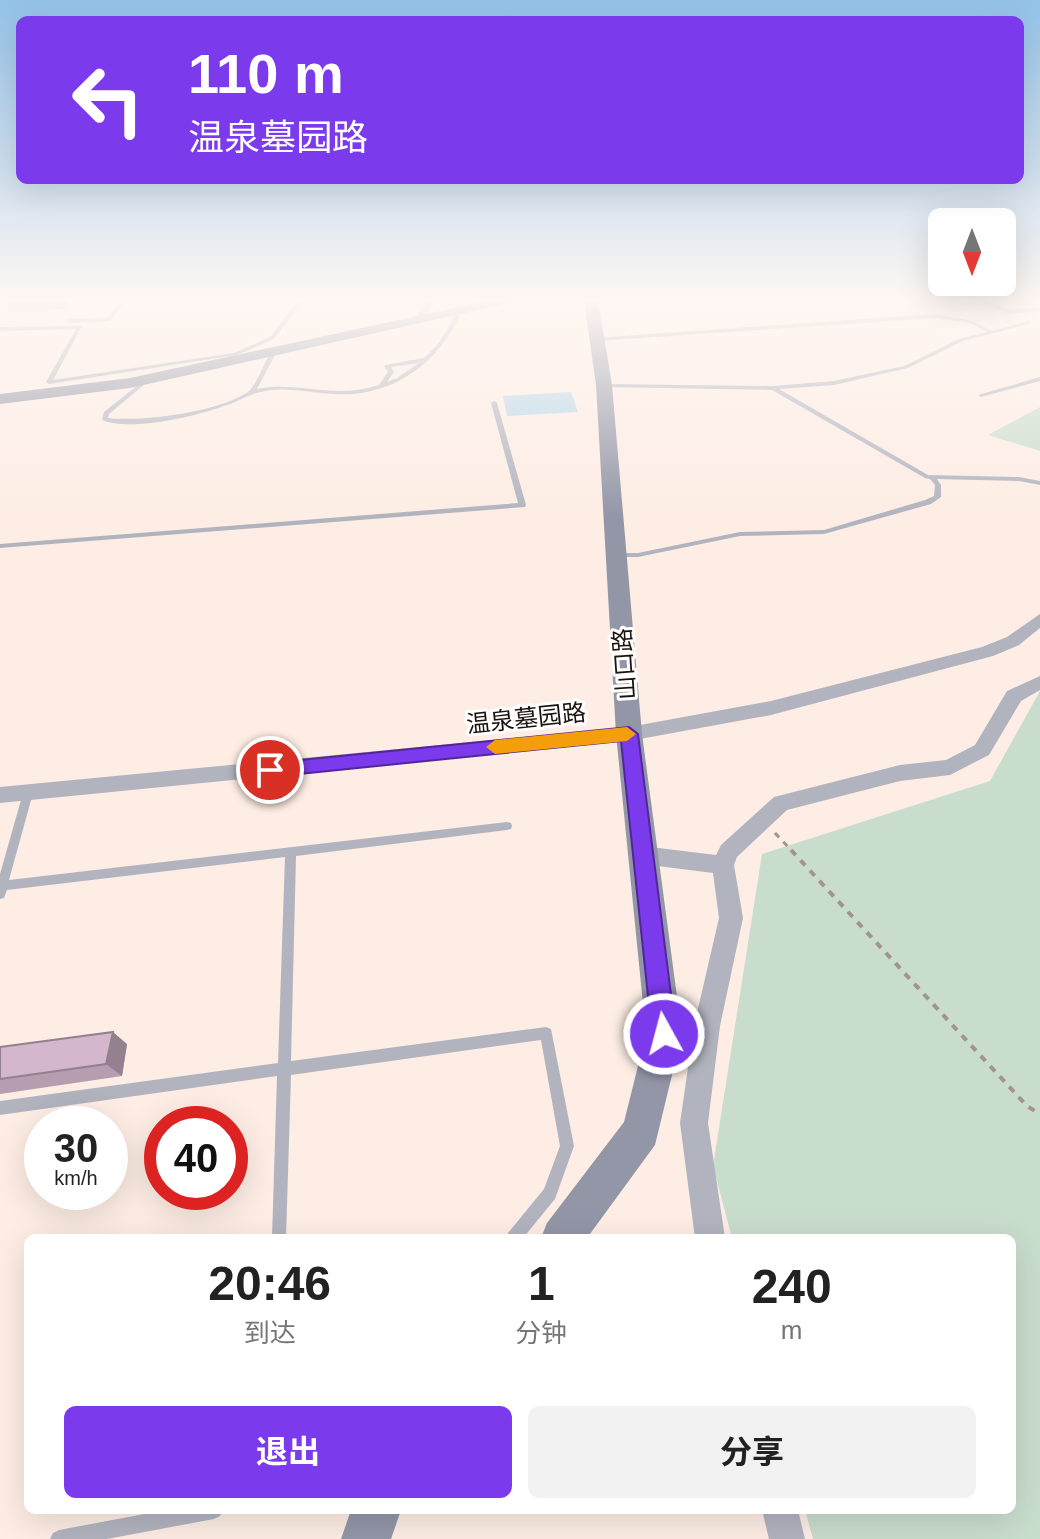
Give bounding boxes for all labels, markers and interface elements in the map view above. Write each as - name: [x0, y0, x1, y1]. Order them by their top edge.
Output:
- text: 110 m: [188, 42, 344, 105]
- icon: left: [56, 48, 160, 152]
- text: 温泉墓园路: [188, 117, 368, 158]
- north arrow: [928, 208, 1016, 296]
- map controls: [928, 208, 1016, 296]
- street label: 山口路: [608, 627, 640, 701]
- street label: 温泉墓园路: [465, 698, 587, 738]
- pin: [236, 736, 304, 804]
- icon: arrive: [248, 748, 292, 792]
- position arrow: [622, 992, 706, 1076]
- speed limit sign: 40: [144, 1106, 248, 1210]
- text: 30: [54, 1126, 98, 1170]
- text: km/h: [54, 1167, 98, 1189]
- text: 20:46: [208, 1257, 331, 1310]
- text: 1: [528, 1257, 555, 1310]
- text: 240: [752, 1260, 832, 1313]
- text: m: [781, 1315, 803, 1345]
- text: 到达: [244, 1318, 296, 1348]
- text: 分钟: [515, 1318, 567, 1348]
- button: 退出: [64, 1406, 512, 1498]
- button: 分享: [528, 1406, 976, 1498]

